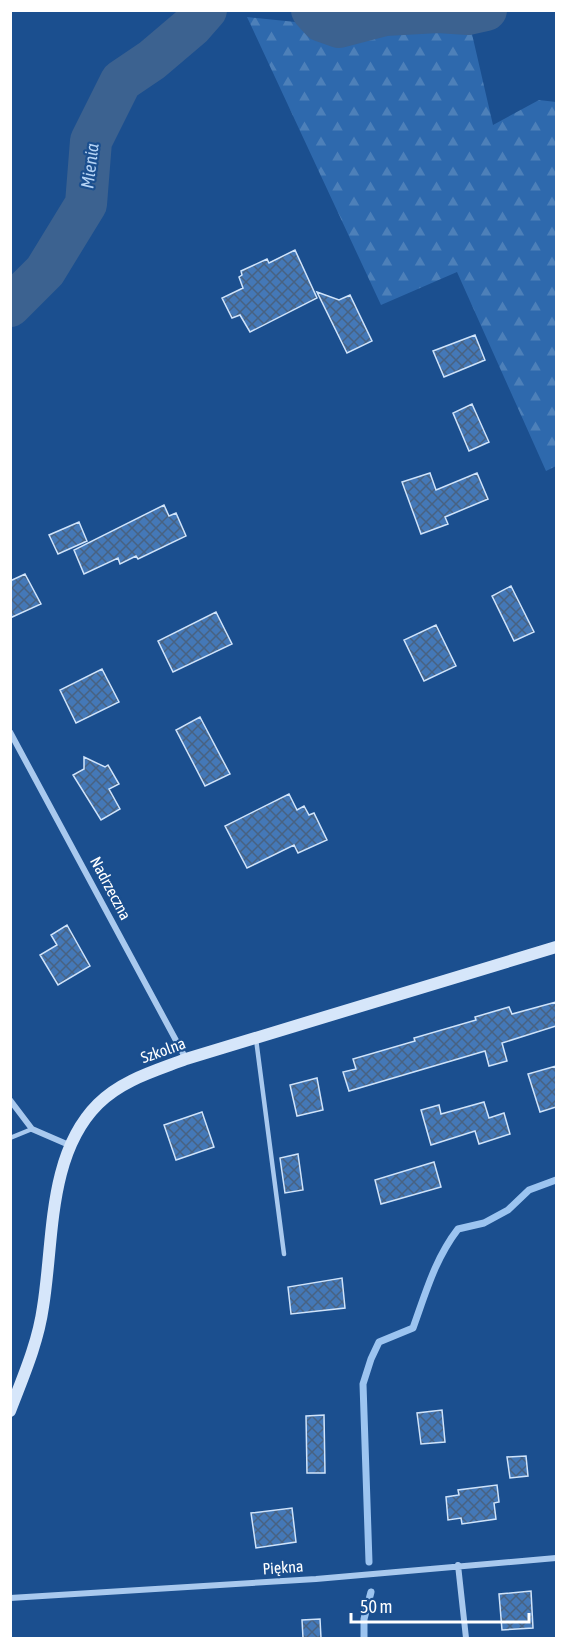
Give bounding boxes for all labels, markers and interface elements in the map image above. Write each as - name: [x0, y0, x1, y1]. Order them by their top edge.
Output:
- water label: Mienia: [76, 141, 103, 190]
- street label: Nadrzeczna: [87, 853, 135, 923]
- street label: Szkolna: [138, 1034, 188, 1066]
- street label: Piękna: [262, 1557, 304, 1578]
- scale bar: [351, 1586, 530, 1624]
- text: 50 m: [360, 1596, 392, 1617]

